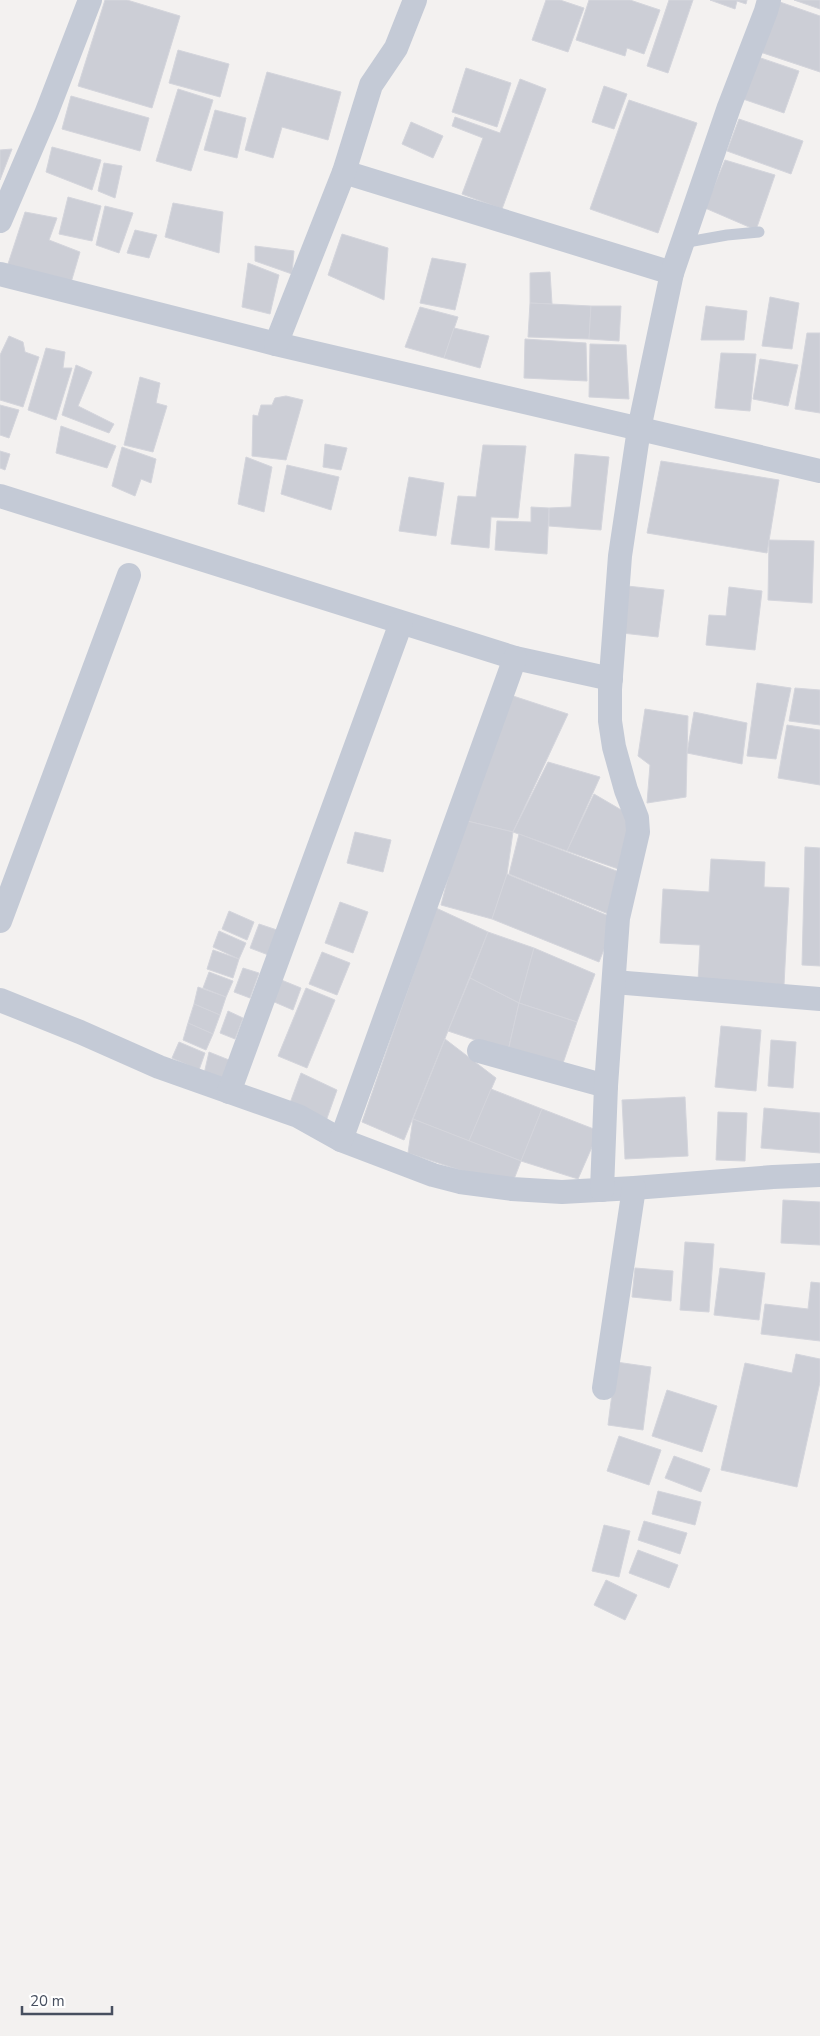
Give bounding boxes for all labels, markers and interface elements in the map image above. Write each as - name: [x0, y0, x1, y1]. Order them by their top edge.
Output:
- scale bar: [22, 1984, 112, 2016]
- text: 20 m: [30, 1991, 65, 2011]

